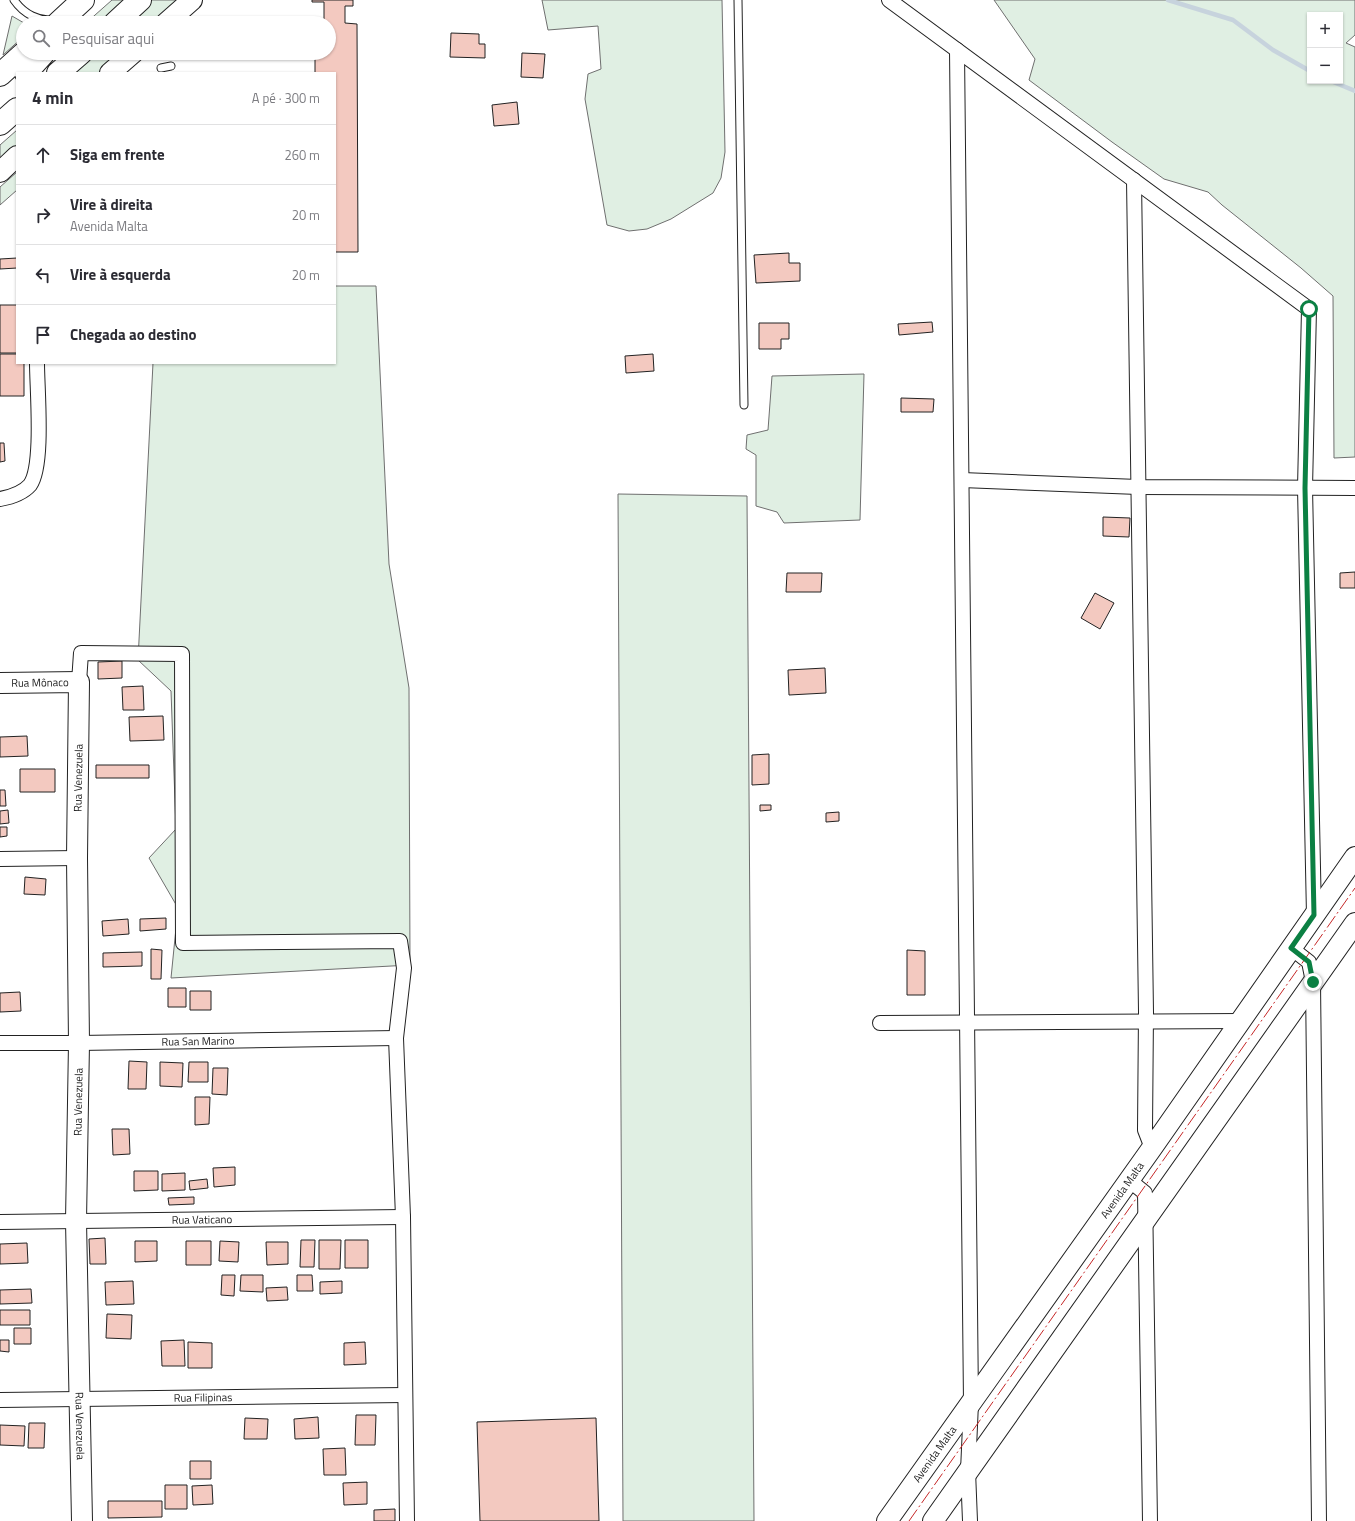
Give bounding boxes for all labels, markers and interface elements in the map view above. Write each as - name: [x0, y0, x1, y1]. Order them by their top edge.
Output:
- map controls: [1307, 12, 1343, 84]
- button: +: [1307, 12, 1343, 48]
- search box: [16, 16, 336, 60]
- icon: search: [30, 27, 52, 49]
- text: Pesquisar aqui: [62, 27, 154, 50]
- button: −: [1307, 48, 1343, 84]
- text: 4 min: [32, 85, 73, 111]
- text: A pé · 300 m: [252, 88, 320, 108]
- text: Siga em frente: [70, 143, 165, 166]
- icon: ahead: [32, 144, 54, 166]
- text: 260 m: [284, 145, 320, 165]
- text: Vire à direita: [70, 193, 153, 216]
- icon: right: [32, 204, 54, 226]
- text: 20 m: [292, 205, 320, 225]
- text: Avenida Malta: [70, 216, 148, 236]
- text: Vire à esquerda: [70, 263, 171, 286]
- icon: left: [32, 264, 54, 286]
- text: 20 m: [292, 265, 320, 285]
- route start: [1300, 300, 1318, 318]
- text: Chegada ao destino: [70, 323, 196, 346]
- icon: arrive: [32, 324, 54, 346]
- street label: Rua Mônaco: [11, 674, 69, 691]
- street label: Rua Venezuela: [69, 743, 87, 812]
- route end: [1304, 973, 1322, 991]
- street label: Rua San Marino: [161, 1033, 235, 1050]
- street label: Rua Venezuela: [69, 1067, 87, 1136]
- street label: Avenida Malta: [1097, 1158, 1148, 1222]
- street label: Rua Vaticano: [172, 1211, 233, 1228]
- street label: Rua Filipinas: [174, 1389, 232, 1406]
- street label: Rua Venezuela: [71, 1392, 89, 1461]
- street label: Avenida Malta: [909, 1422, 960, 1486]

